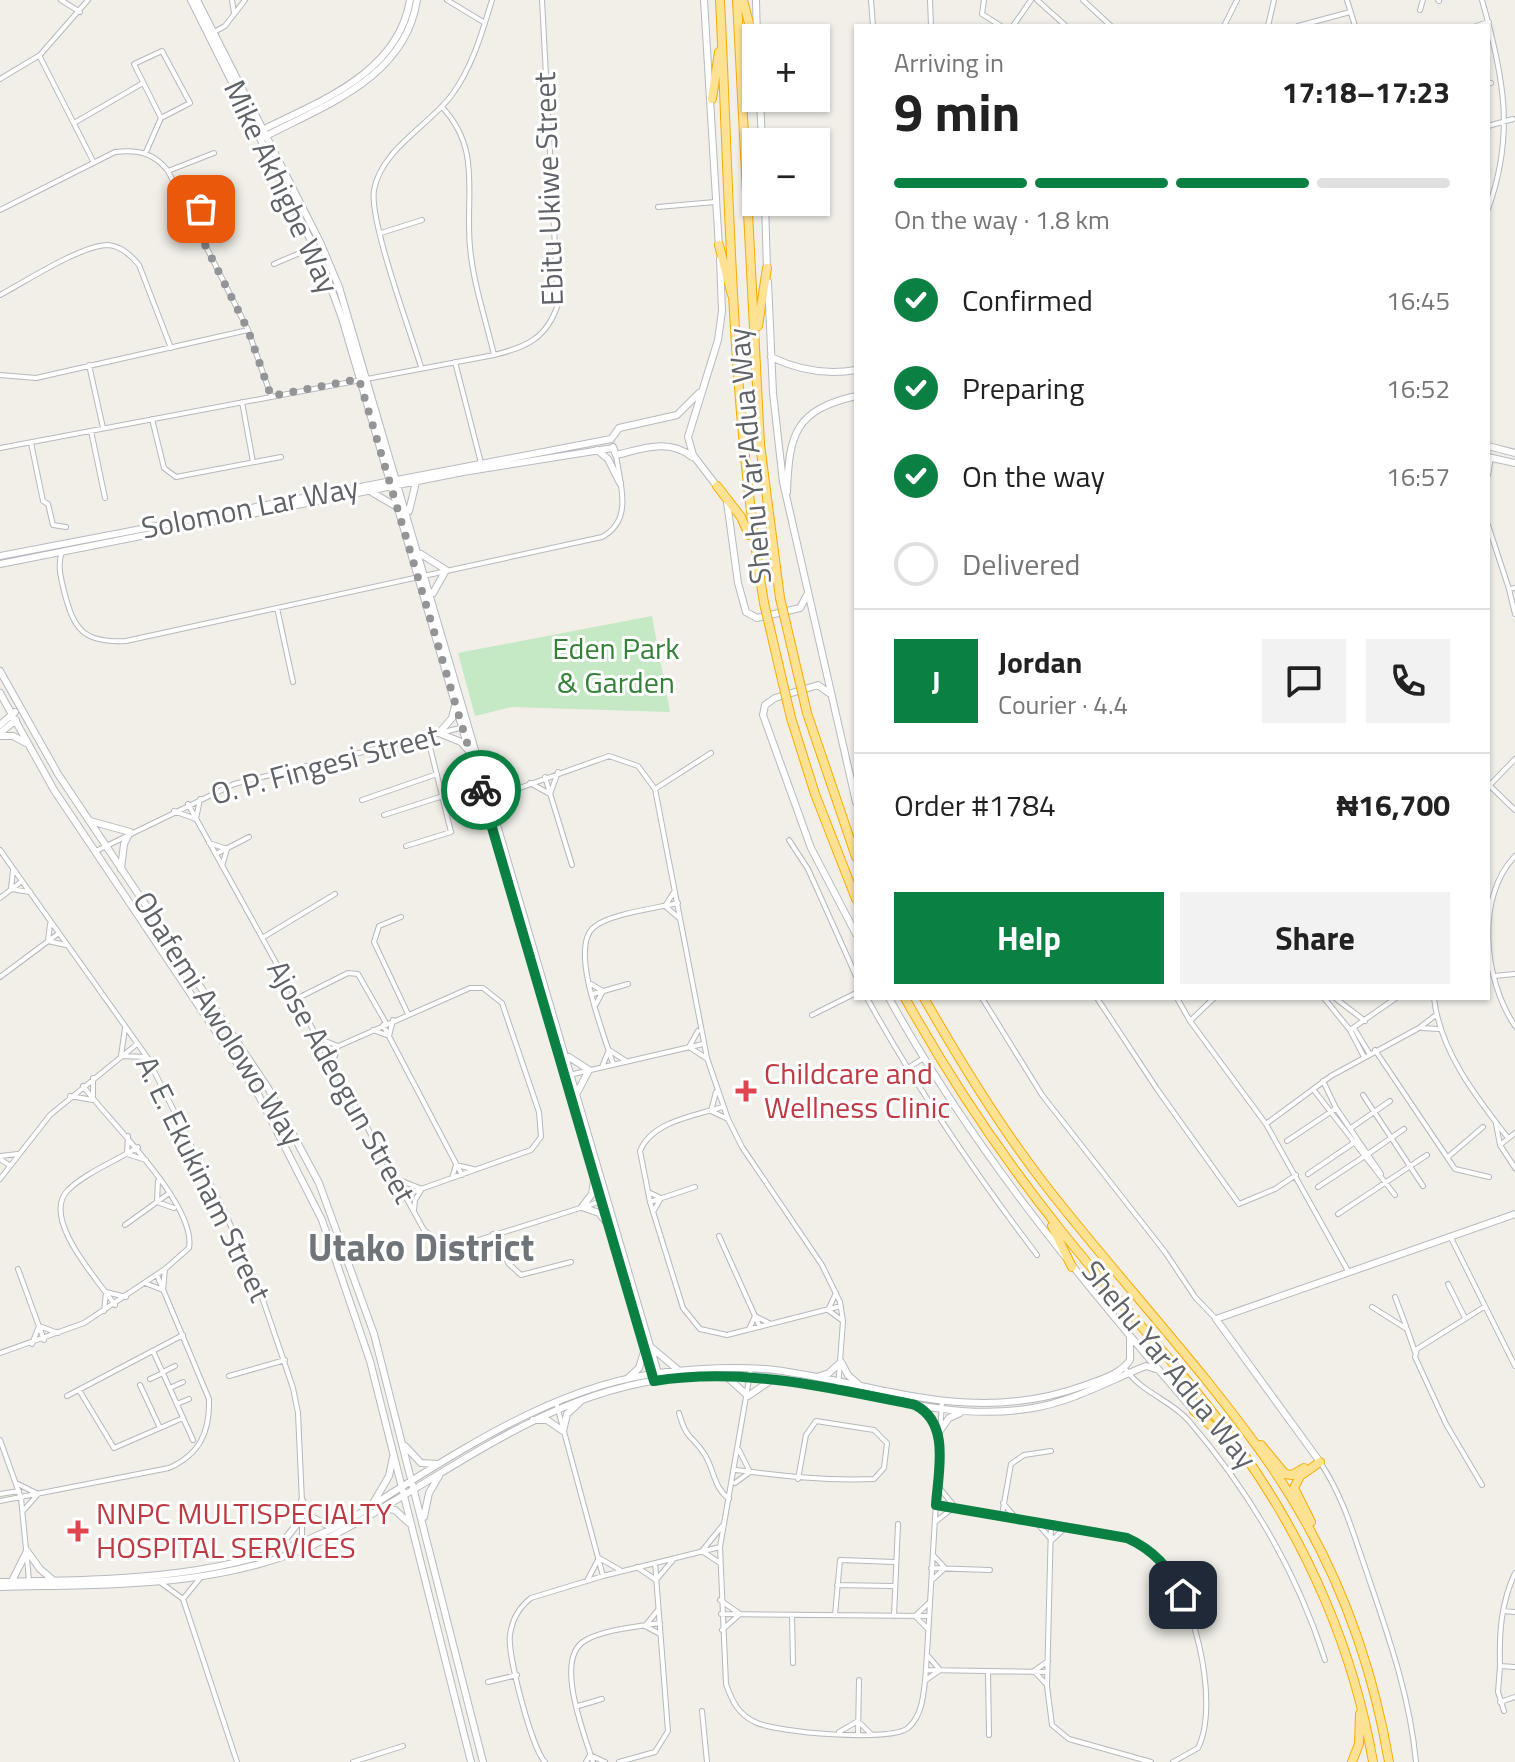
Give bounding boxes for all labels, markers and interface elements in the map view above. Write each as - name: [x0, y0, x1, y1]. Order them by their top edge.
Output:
- map controls: [742, 24, 830, 216]
- button: +: [742, 24, 830, 112]
- text: Arriving in: [894, 43, 1004, 82]
- text: 17:18–17:23: [1282, 69, 1450, 115]
- street label: Ebitu Ukiwe Street: [521, 71, 575, 307]
- street label: Mike Akhigbe Way: [212, 72, 352, 301]
- text: 9 min: [894, 72, 1020, 151]
- button: −: [742, 128, 830, 216]
- pin: [167, 175, 235, 243]
- icon: bag: [179, 187, 223, 231]
- text: On the way · 1.8 km: [894, 200, 1110, 239]
- text: Confirmed: [962, 277, 1093, 323]
- icon: check: [894, 278, 938, 322]
- text: 16:45: [1386, 281, 1450, 320]
- street label: Shehu Yar'Adua Way: [715, 326, 783, 586]
- text: Preparing: [962, 365, 1084, 411]
- icon: check: [894, 366, 938, 410]
- text: 16:52: [1386, 369, 1450, 408]
- text: On the way: [962, 453, 1105, 499]
- icon: check: [894, 454, 938, 498]
- text: 16:57: [1386, 457, 1450, 496]
- street label: Solomon Lar Way: [137, 463, 362, 551]
- text: Delivered: [962, 541, 1080, 587]
- park label: Eden Park & Garden: [552, 625, 680, 705]
- text: Jordan: [998, 639, 1082, 685]
- button: chat: [1262, 639, 1346, 723]
- button: phone: [1366, 639, 1450, 723]
- text: J: [931, 658, 941, 704]
- text: Courier · 4.4: [998, 685, 1128, 724]
- street label: O. P. Fingesi Street: [206, 711, 444, 817]
- courier: [441, 750, 521, 830]
- icon: bike: [459, 768, 503, 812]
- text: Order #1784: [894, 782, 1056, 828]
- text: ₦16,700: [1336, 782, 1450, 828]
- street label: Obafemi Awolowo Way: [122, 882, 316, 1155]
- button: Help: [894, 892, 1164, 984]
- button: Share: [1180, 892, 1450, 984]
- street label: Ajose Adeogun Street: [256, 951, 428, 1212]
- street label: A. E. Ekukinam Street: [124, 1048, 284, 1310]
- place label: Childcare and Wellness Clinic: [764, 1050, 950, 1130]
- marker: Childcare and Wellness Clinic: [735, 1080, 757, 1102]
- district label: Utako District: [308, 1218, 534, 1276]
- street label: Shehu Yar'Adua Way: [1071, 1250, 1269, 1479]
- place label: NNPC MULTISPECIALTY HOSPITAL SERVICES: [96, 1490, 392, 1570]
- marker: NNPC MULTISPECIALTY HOSPITAL SERVICES: [67, 1520, 89, 1542]
- pin: [1149, 1561, 1217, 1629]
- icon: home: [1161, 1573, 1205, 1617]

